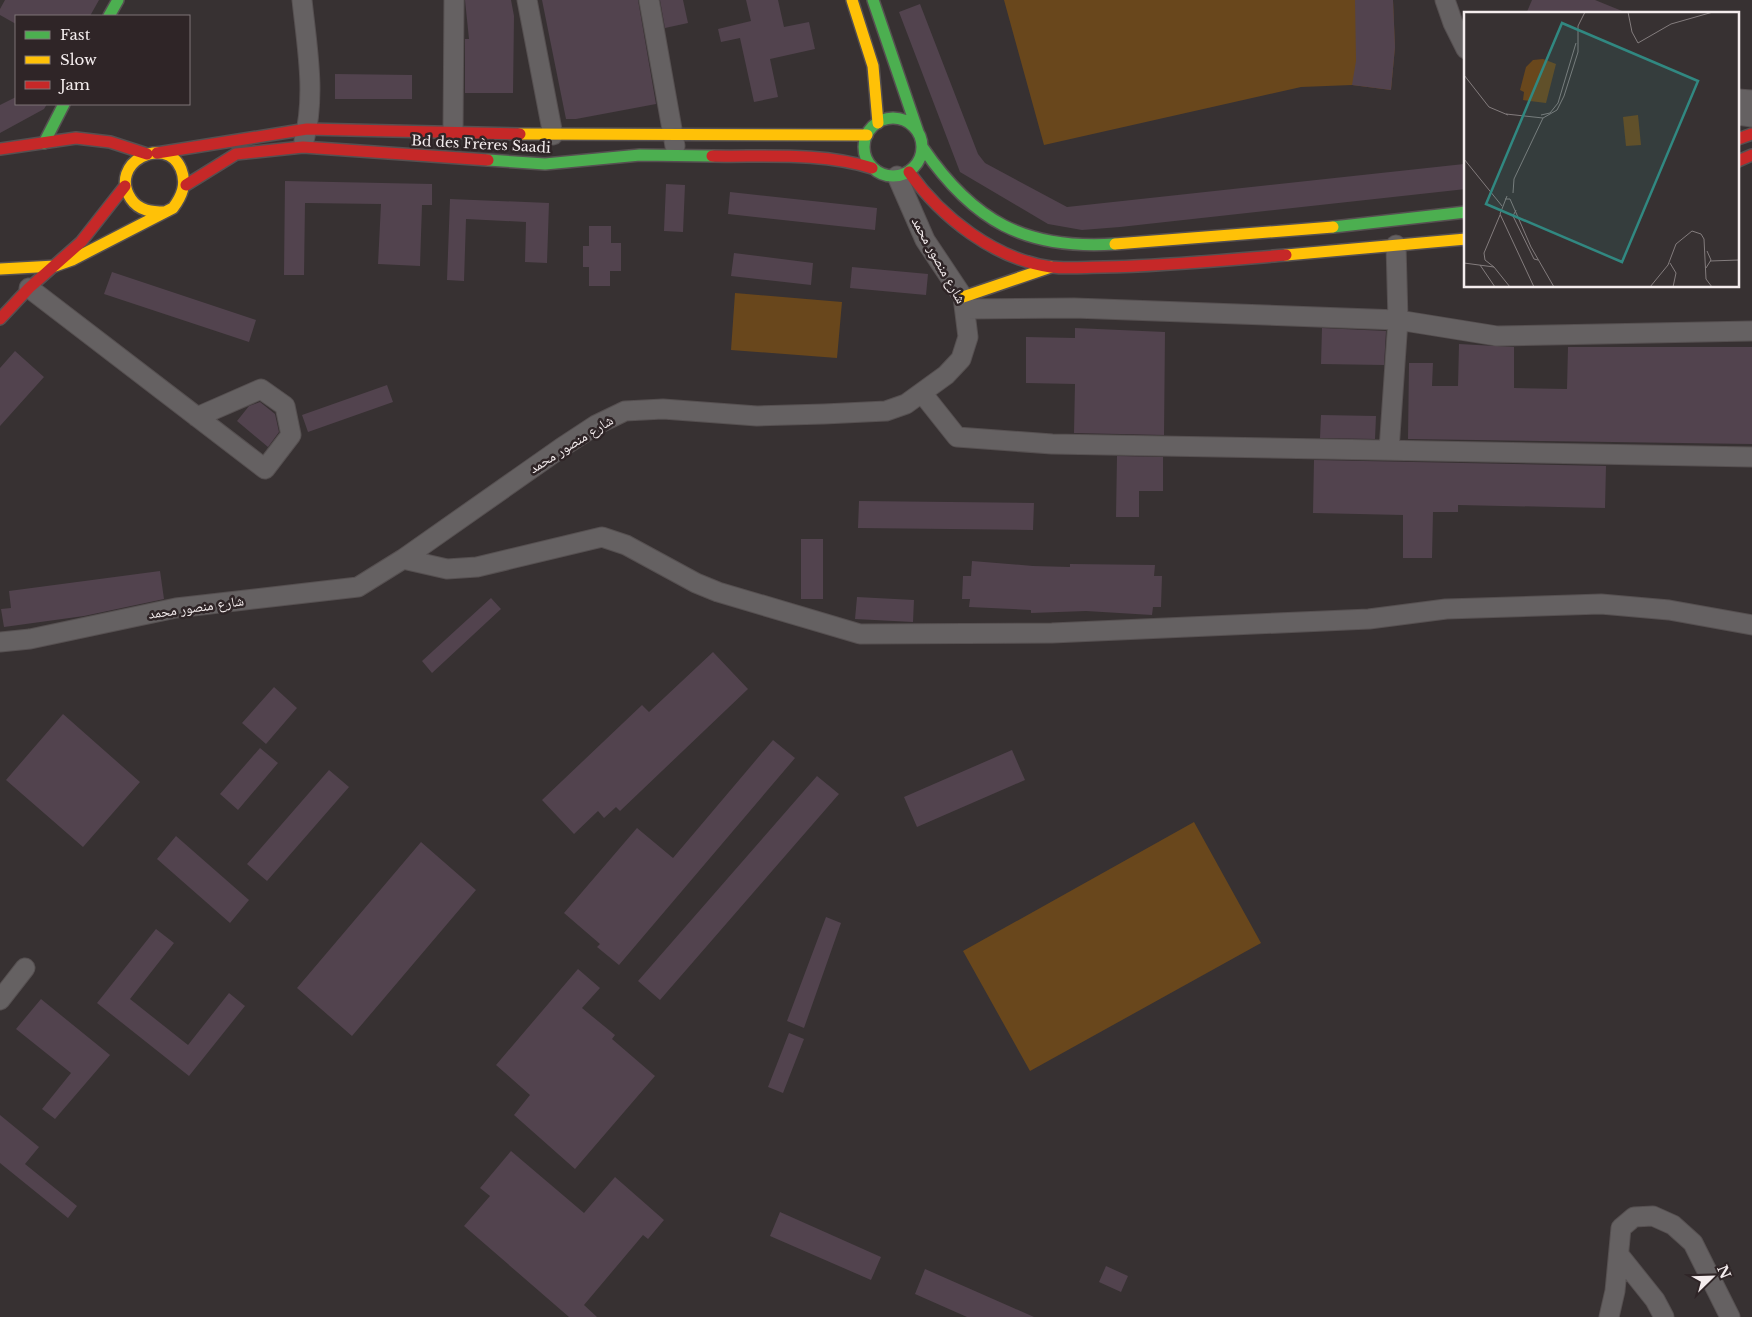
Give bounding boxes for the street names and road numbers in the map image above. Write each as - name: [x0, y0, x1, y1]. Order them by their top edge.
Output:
- street label: Bd des Frères Saadi: [411, 131, 551, 157]
- street label: شارع منصور محمد: [907, 214, 970, 307]
- street label: شارع منصور محمد: [525, 411, 617, 478]
- street label: شارع منصور محمد: [147, 591, 245, 624]

